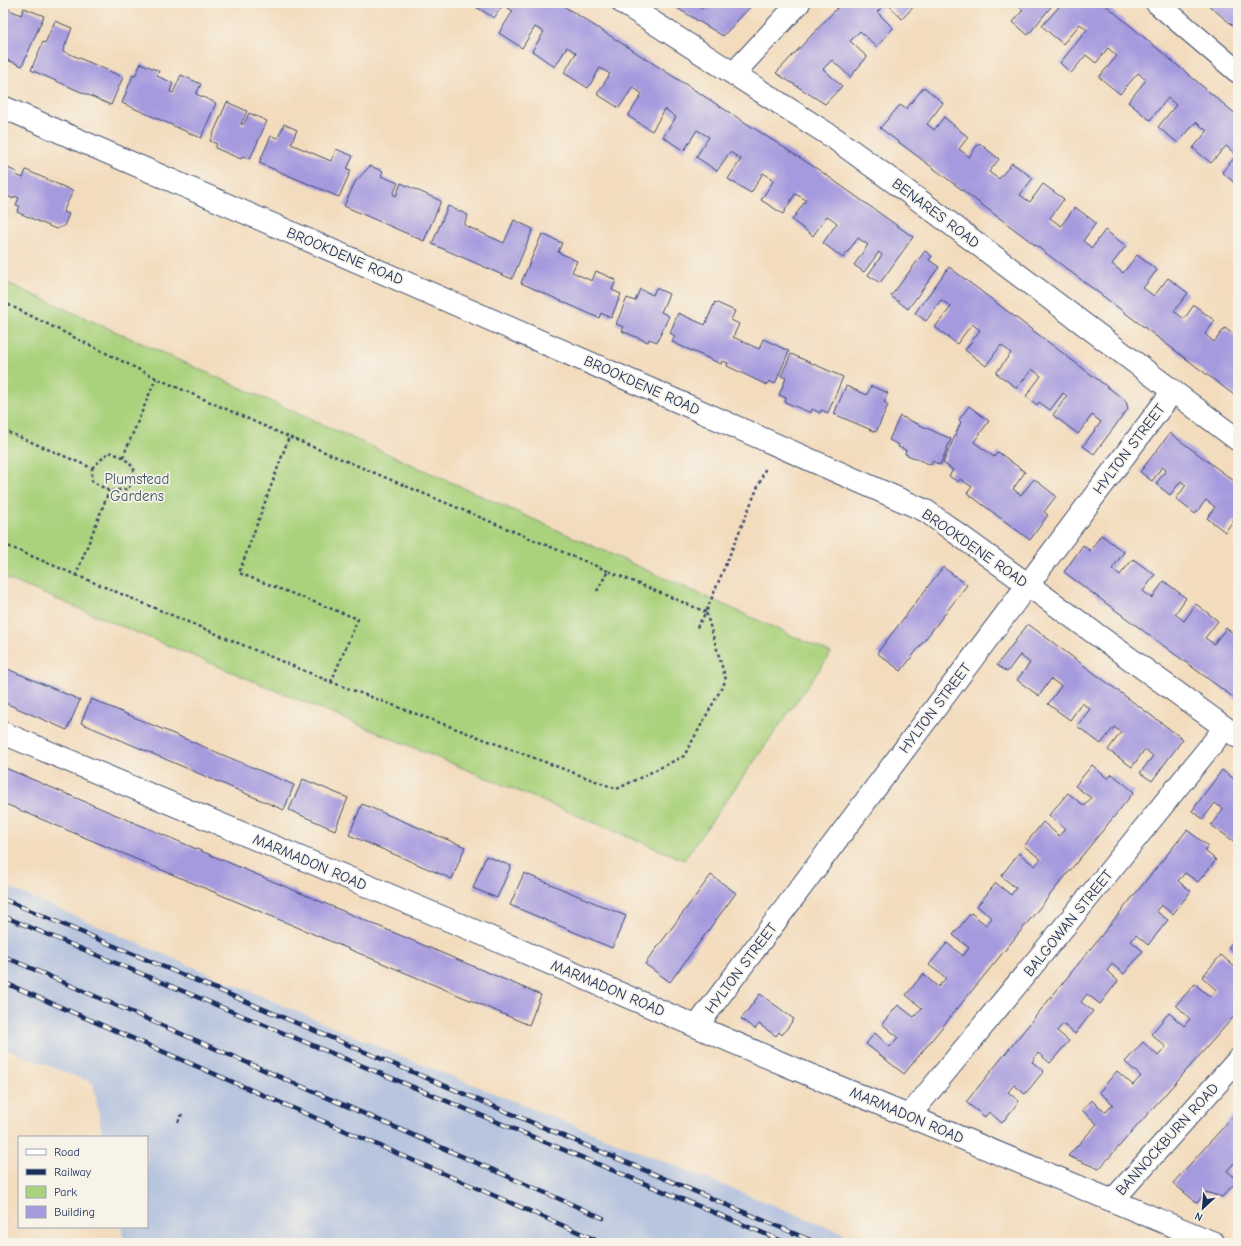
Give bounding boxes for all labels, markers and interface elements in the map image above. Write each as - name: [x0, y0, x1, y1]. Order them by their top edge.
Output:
- street label: BENARES ROAD: [889, 174, 983, 252]
- street label: BROOKDENE ROAD: [284, 223, 406, 289]
- street label: BROOKDENE ROAD: [581, 351, 703, 419]
- street label: HYLTON STREET: [1089, 400, 1169, 498]
- park label: Plumstead Gardens: [104, 470, 170, 505]
- street label: BROOKDENE ROAD: [919, 505, 1031, 591]
- street label: HYLTON STREET: [895, 659, 975, 757]
- street label: MARMADON ROAD: [250, 830, 370, 894]
- street label: BALGOWAN STREET: [1020, 866, 1117, 980]
- street label: HYLTON STREET: [701, 919, 781, 1017]
- street label: MARMADON ROAD: [548, 956, 668, 1020]
- street label: BANNOCKBURN ROAD: [1112, 1079, 1222, 1199]
- street label: MARMADON ROAD: [847, 1083, 967, 1147]
- legend: [18, 1136, 148, 1228]
- text: Road: [54, 1145, 80, 1159]
- text: Railway: [54, 1165, 92, 1179]
- text: Park: [54, 1185, 77, 1199]
- north arrow: [1183, 1188, 1223, 1228]
- text: Building: [54, 1205, 95, 1219]
- text: N: [1193, 1209, 1205, 1224]

